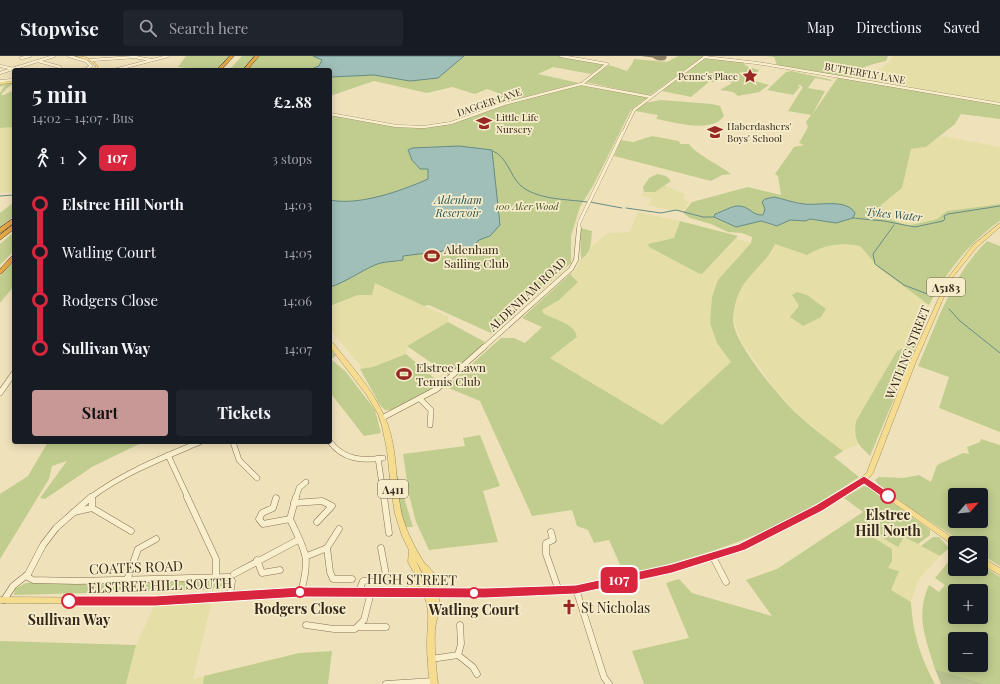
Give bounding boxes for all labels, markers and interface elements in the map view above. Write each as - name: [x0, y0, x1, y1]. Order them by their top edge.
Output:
- search box: [123, 10, 403, 46]
- text: Stopwise: [20, 15, 99, 41]
- icon: search: [137, 17, 159, 39]
- text: Search here: [169, 18, 248, 38]
- text: Map: [807, 18, 834, 37]
- text: Directions: [856, 18, 922, 37]
- text: Saved: [944, 18, 980, 37]
- street label: BUTTERFLY LANE: [823, 59, 907, 87]
- place icon: Penne's Place: [741, 67, 759, 85]
- place label: Penne's Place: [678, 69, 738, 83]
- text: 5 min: [32, 79, 87, 109]
- street label: DAGGER LANE: [455, 84, 523, 120]
- text: £2.88: [273, 92, 312, 112]
- text: 14:02 – 14:07 · Bus: [32, 109, 134, 126]
- place label: Little Life Nursery: [496, 110, 539, 136]
- school or university icon: Little Life Nursery: [475, 114, 493, 132]
- place label: Haberdashers' Boys' School: [727, 119, 792, 145]
- school or university icon: Haberdashers' Boys' School: [706, 123, 724, 141]
- icon: walk: [32, 147, 54, 169]
- icon: forward: [71, 147, 93, 169]
- text: 107: [107, 148, 128, 167]
- text: 1: [60, 150, 65, 167]
- text: 3 stops: [272, 150, 312, 167]
- water label: Aldenham Reservoir: [433, 192, 482, 220]
- text: Elstree Hill North: [62, 194, 184, 214]
- text: 14:03: [284, 196, 312, 213]
- park label: 100 Aker Wood: [495, 199, 559, 213]
- water label: Tykes Water: [865, 204, 923, 224]
- place label: Aldenham Sailing Club: [443, 241, 509, 271]
- text: Watling Court: [62, 242, 156, 262]
- text: 14:05: [284, 244, 312, 261]
- sports icon: Aldenham Sailing Club: [423, 247, 441, 265]
- street label: ALDENHAM ROAD: [484, 253, 570, 335]
- road number: A5183: [927, 278, 965, 296]
- text: Rodgers Close: [62, 290, 158, 310]
- text: 14:06: [283, 292, 312, 309]
- street label: WATLING STREET: [881, 302, 933, 402]
- text: Sullivan Way: [62, 338, 150, 358]
- text: 14:07: [284, 340, 312, 357]
- place label: Elstree Lawn Tennis Club: [416, 359, 486, 389]
- sports icon: Elstree Lawn Tennis Club: [395, 365, 413, 383]
- button: Start: [32, 390, 168, 436]
- button: Tickets: [176, 390, 312, 436]
- road number: A411: [378, 480, 408, 498]
- marker: Elstree Hill North: [880, 488, 896, 504]
- north arrow: [948, 488, 988, 528]
- map controls: [948, 488, 988, 672]
- place label: Elstree Hill North: [855, 505, 921, 540]
- button: layers: [948, 536, 988, 576]
- street label: COATES ROAD: [89, 556, 183, 578]
- line badge: 107: [596, 567, 642, 593]
- street label: HIGH STREET: [367, 569, 458, 589]
- text: 107: [609, 570, 629, 589]
- street label: ELSTREE HILL SOUTH: [87, 573, 233, 597]
- button: +: [948, 584, 988, 624]
- marker: Rodgers Close: [294, 586, 306, 598]
- marker: Watling Court: [468, 587, 480, 599]
- marker: Sullivan Way: [61, 593, 77, 609]
- church icon: St Nicholas: [560, 598, 578, 616]
- place label: St Nicholas: [581, 598, 650, 617]
- place label: Rodgers Close: [254, 599, 346, 618]
- place label: Watling Court: [428, 600, 519, 619]
- place label: Sullivan Way: [28, 610, 111, 629]
- button: −: [948, 632, 988, 672]

